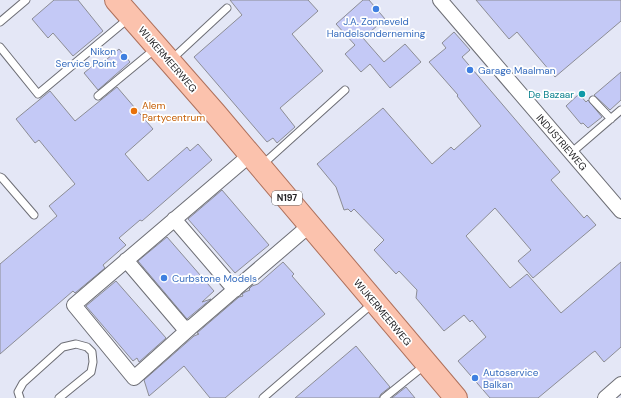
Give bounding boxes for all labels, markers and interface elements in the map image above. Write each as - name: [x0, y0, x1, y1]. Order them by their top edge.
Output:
- marker: J.A. Zonneveld Handelsonderneming: [371, 4, 381, 14]
- place label: J.A. Zonneveld Handelsonderneming: [327, 15, 426, 40]
- street label: WIJKERMEERWEG: [136, 24, 200, 95]
- place label: Nikon Service Point: [56, 45, 116, 70]
- marker: Nikon Service Point: [119, 52, 129, 62]
- place label: Garage Maalman: [478, 64, 556, 77]
- marker: Garage Maalman: [465, 65, 475, 75]
- place label: De Bazaar: [528, 88, 574, 101]
- marker: De Bazaar: [577, 89, 587, 99]
- place label: Alem Partycentrum: [142, 99, 205, 124]
- marker: Alem Partycentrum: [129, 106, 139, 116]
- street label: INDUSTRIEWEG: [534, 111, 590, 173]
- road number: N197: [272, 191, 302, 205]
- place label: Curbstone Models: [172, 272, 257, 285]
- marker: Curbstone Models: [159, 273, 169, 283]
- street label: WIJKERMEERWEG: [351, 276, 414, 348]
- place label: Autoservice Balkan: [483, 366, 539, 391]
- marker: Autoservice Balkan: [470, 373, 480, 383]

